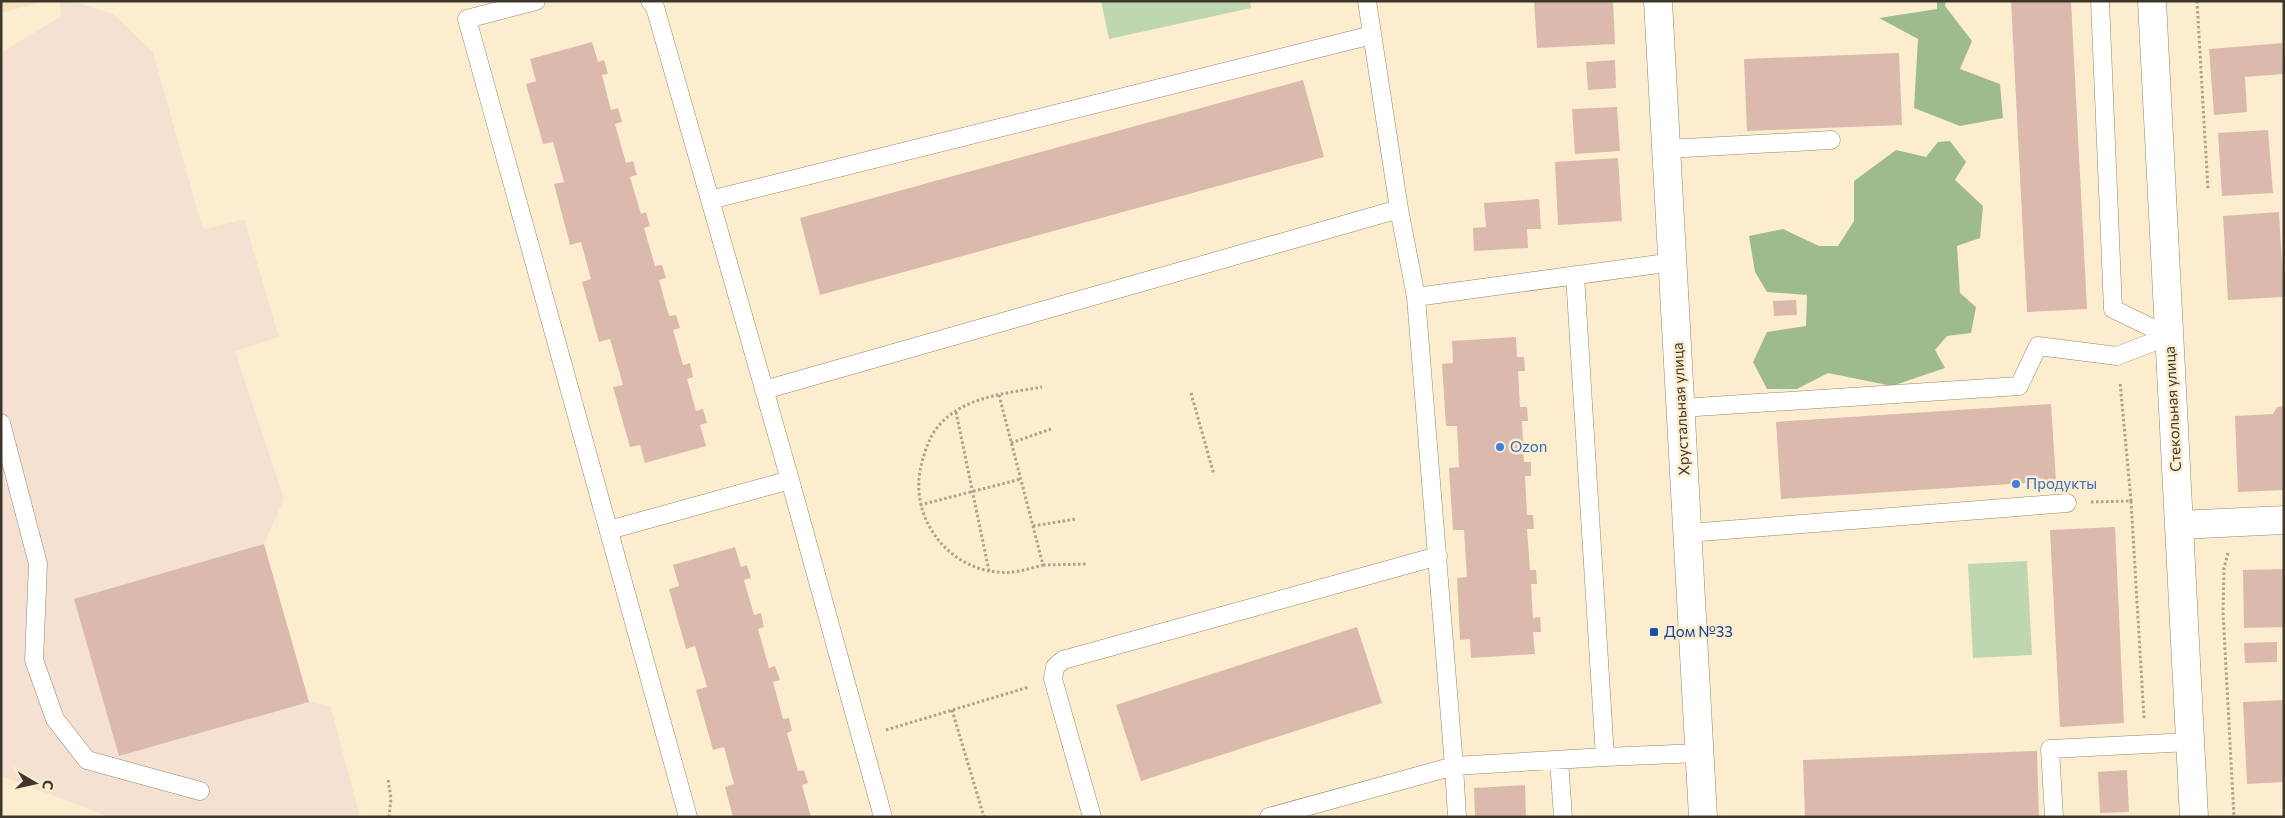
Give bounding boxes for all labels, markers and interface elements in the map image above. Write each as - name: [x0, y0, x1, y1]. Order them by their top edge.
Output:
- street label: Хрустальная улица: [1668, 342, 1692, 476]
- street label: Стекольная улица: [2160, 346, 2184, 472]
- place label: Ozon: [1510, 437, 1547, 455]
- marker: Ozon: [1494, 441, 1506, 453]
- place label: Продукты: [2026, 474, 2097, 492]
- marker: Продукты: [2010, 478, 2022, 490]
- place label: Дом №33: [1664, 622, 1733, 640]
- marker: Дом №33: [1648, 626, 1660, 638]
- north arrow: [10, 758, 60, 808]
- text: С: [39, 779, 57, 791]

